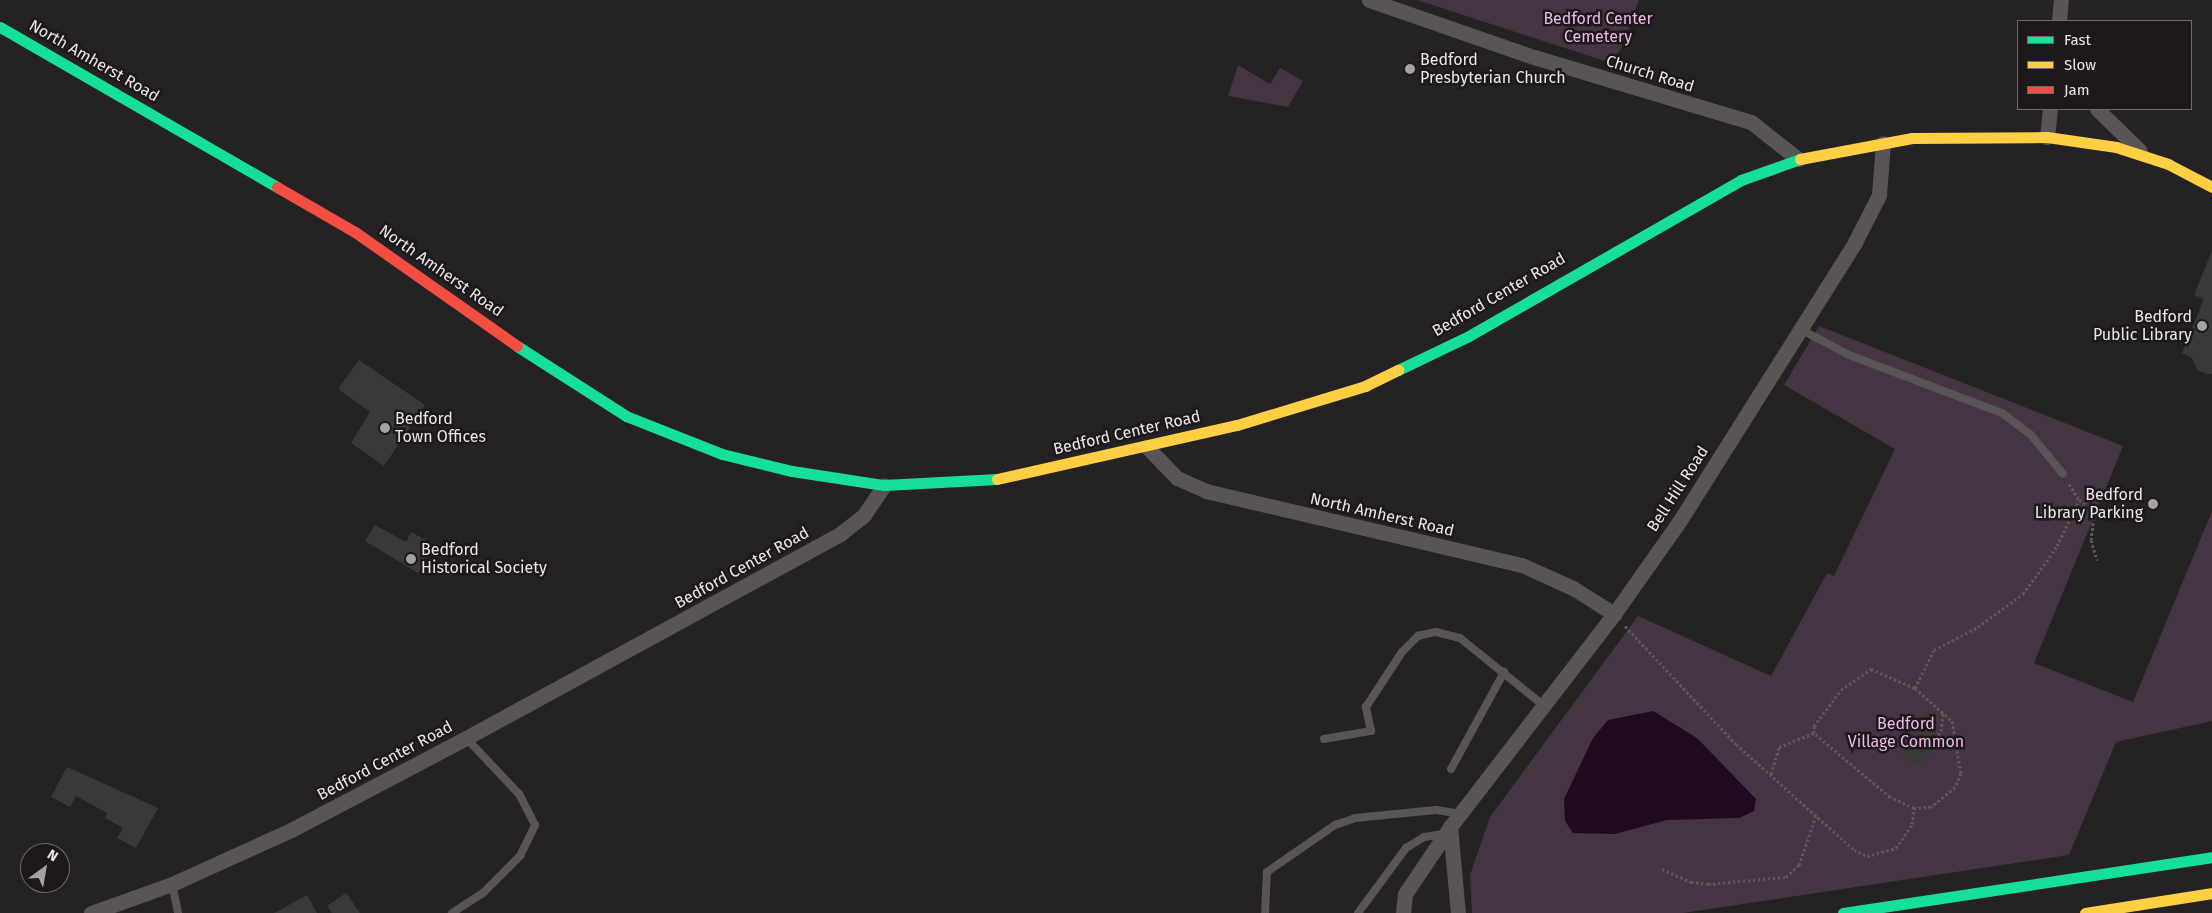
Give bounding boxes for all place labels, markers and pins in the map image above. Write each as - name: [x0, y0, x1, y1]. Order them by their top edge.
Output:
- place label: Bedford Presbyterian Church: [1420, 50, 1566, 88]
- marker: Bedford Presbyterian Church: [1404, 63, 1416, 75]
- place label: Bedford Public Library: [2093, 307, 2192, 345]
- marker: Bedford Public Library: [2196, 320, 2208, 332]
- place label: Bedford Town Offices: [395, 409, 486, 447]
- marker: Bedford Town Offices: [379, 422, 391, 434]
- place label: Bedford Library Parking: [2035, 485, 2143, 523]
- marker: Bedford Library Parking: [2147, 498, 2159, 510]
- place label: Bedford Historical Society: [421, 540, 547, 578]
- marker: Bedford Historical Society: [405, 553, 417, 565]

